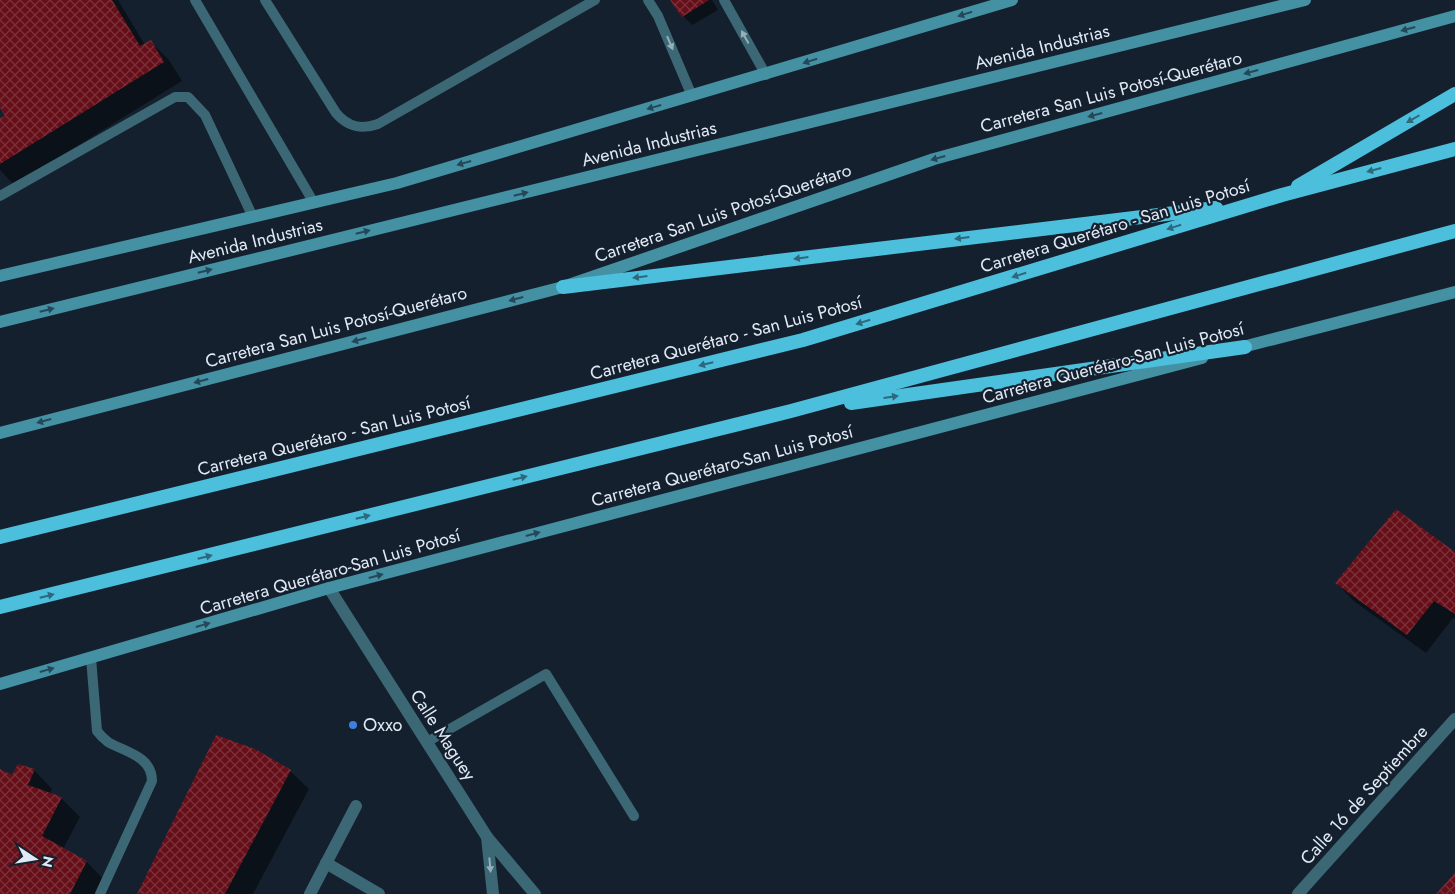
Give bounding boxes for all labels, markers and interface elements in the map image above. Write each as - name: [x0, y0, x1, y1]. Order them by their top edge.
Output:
- one-way arrow: [958, 11, 973, 19]
- street label: Avenida Industrias: [972, 18, 1112, 76]
- one-way arrow: [1400, 25, 1416, 33]
- one-way arrow: [740, 31, 749, 44]
- one-way arrow: [666, 36, 674, 50]
- street label: Carretera San Luis Potosí-Querétaro: [977, 44, 1245, 139]
- one-way arrow: [802, 58, 817, 66]
- one-way arrow: [1244, 68, 1259, 76]
- one-way arrow: [646, 104, 661, 112]
- one-way arrow: [1087, 111, 1102, 119]
- one-way arrow: [1406, 114, 1419, 123]
- street label: Avenida Industrias: [579, 115, 719, 173]
- one-way arrow: [930, 154, 945, 162]
- street label: Carretera San Luis Potosí-Querétaro: [591, 157, 855, 269]
- one-way arrow: [457, 159, 472, 167]
- one-way arrow: [1366, 167, 1381, 175]
- street label: Carretera Querétaro - San Luis Potosí: [977, 172, 1254, 279]
- one-way arrow: [513, 190, 528, 198]
- street label: Avenida Industrias: [185, 212, 325, 270]
- one-way arrow: [1166, 224, 1181, 232]
- one-way arrow: [355, 228, 370, 236]
- one-way arrow: [954, 234, 970, 242]
- one-way arrow: [793, 254, 809, 262]
- one-way arrow: [198, 267, 213, 275]
- one-way arrow: [1011, 271, 1026, 279]
- one-way arrow: [632, 273, 648, 281]
- street label: Carretera San Luis Potosí-Querétaro: [202, 279, 470, 374]
- street label: Carretera Querétaro - San Luis Potosí: [587, 289, 866, 387]
- one-way arrow: [508, 295, 523, 303]
- one-way arrow: [40, 306, 55, 314]
- street label: Carretera Querétaro-San Luis Potosí: [979, 315, 1248, 410]
- one-way arrow: [855, 318, 870, 326]
- one-way arrow: [351, 336, 366, 344]
- one-way arrow: [699, 360, 714, 368]
- one-way arrow: [194, 377, 209, 385]
- street label: Carretera Querétaro - San Luis Potosí: [195, 389, 475, 483]
- one-way arrow: [883, 393, 899, 401]
- one-way arrow: [37, 418, 52, 426]
- street label: Carretera Querétaro-San Luis Potosí: [588, 418, 857, 513]
- one-way arrow: [513, 474, 528, 482]
- one-way arrow: [355, 513, 370, 521]
- street label: Carretera Querétaro-San Luis Potosí: [197, 522, 465, 622]
- one-way arrow: [526, 530, 541, 538]
- one-way arrow: [198, 552, 213, 560]
- one-way arrow: [368, 572, 384, 580]
- one-way arrow: [40, 592, 55, 600]
- one-way arrow: [195, 621, 210, 629]
- one-way arrow: [39, 666, 54, 674]
- street label: Calle Maguey: [404, 684, 482, 786]
- place label: Oxxo: [363, 712, 403, 738]
- marker: Oxxo: [347, 719, 359, 731]
- street label: Calle 16 de Septiembre: [1294, 719, 1434, 871]
- north arrow: [10, 834, 60, 884]
- text: N: [37, 854, 59, 869]
- one-way arrow: [486, 858, 494, 874]

